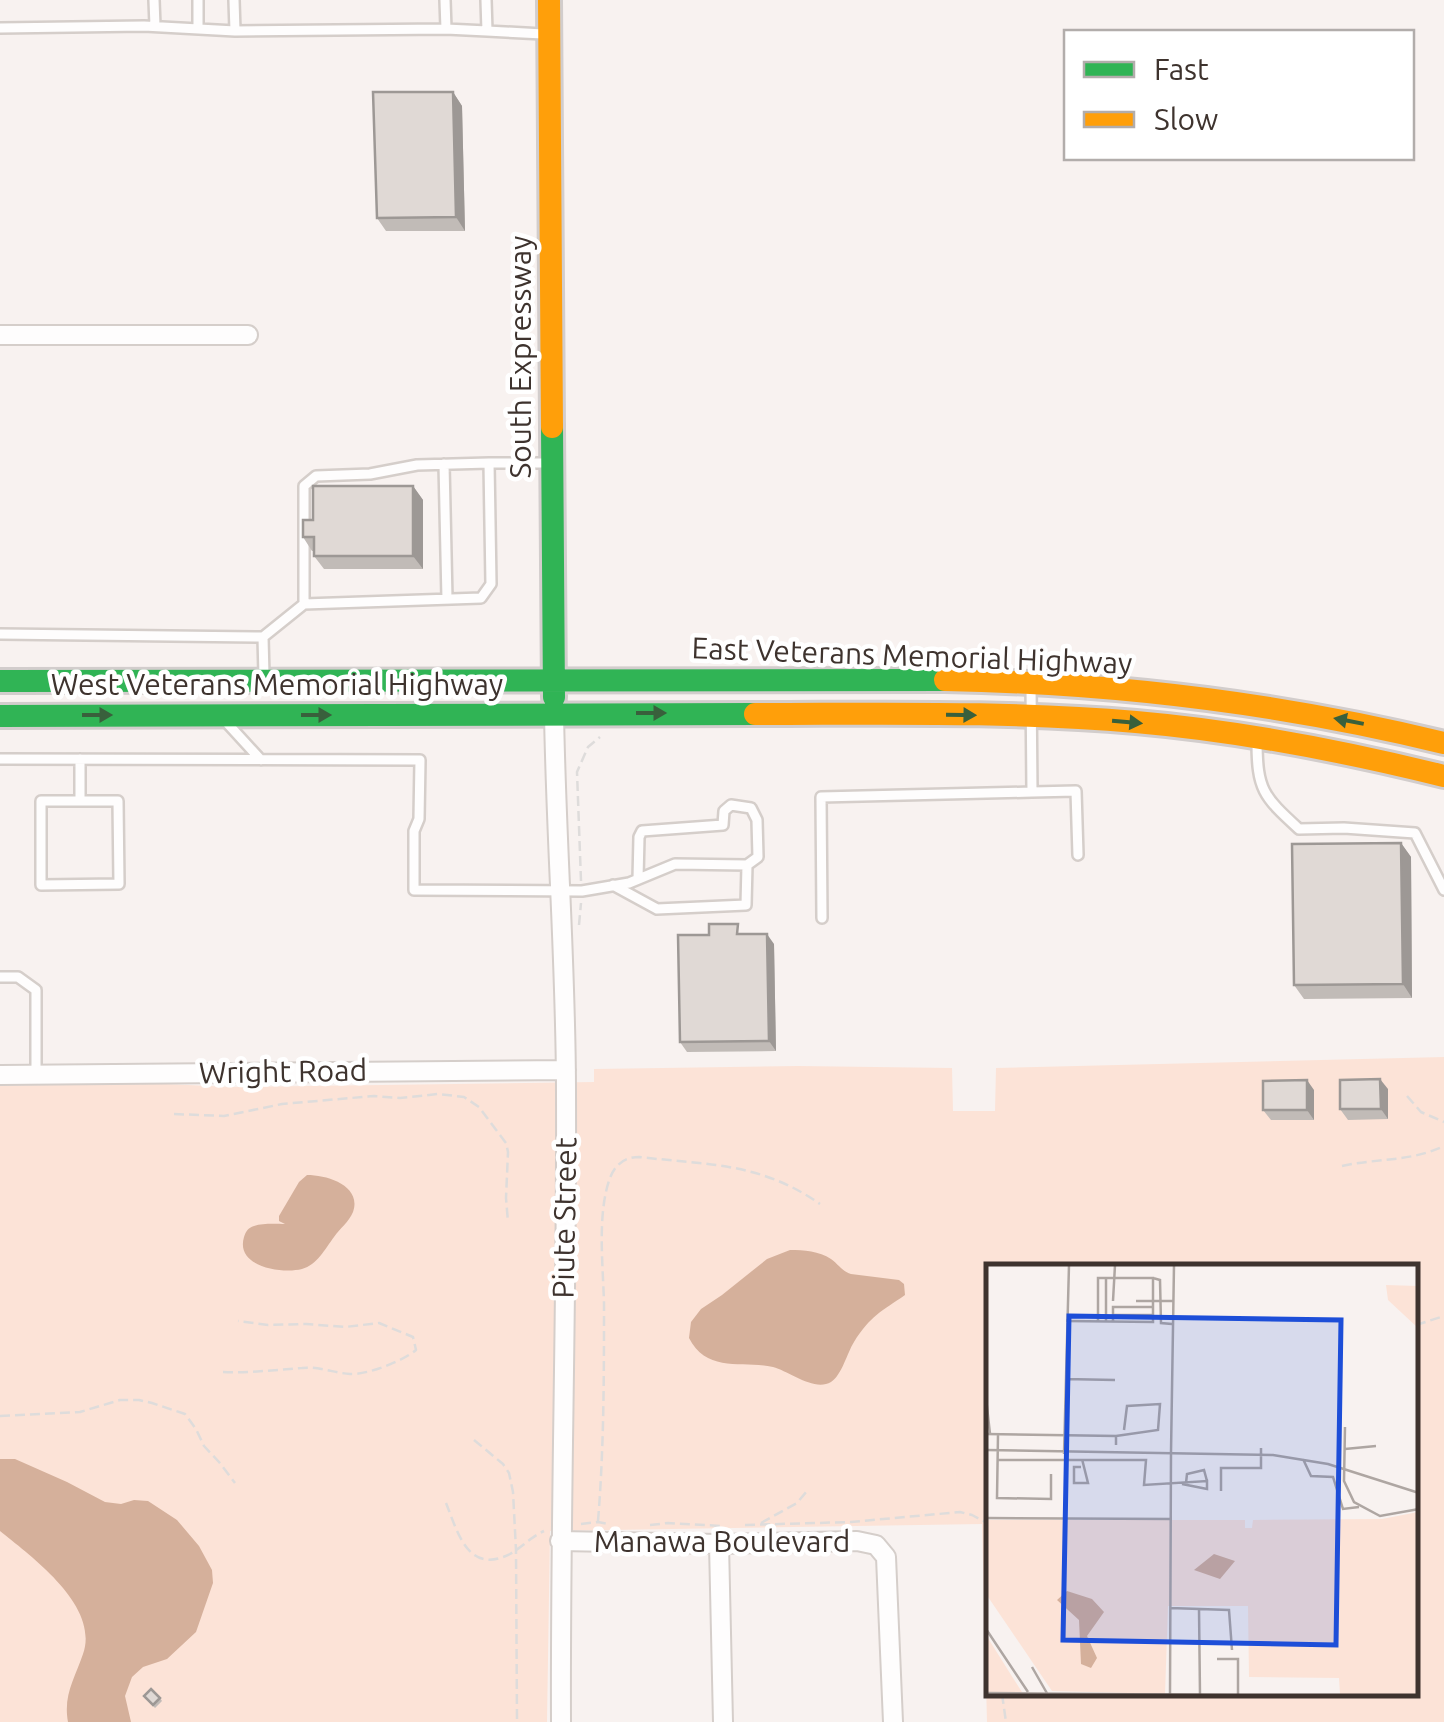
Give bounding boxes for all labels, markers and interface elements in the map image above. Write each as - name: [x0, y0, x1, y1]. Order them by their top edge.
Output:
- legend: [1064, 30, 1414, 160]
- text: Fast: [1154, 52, 1209, 86]
- text: Slow: [1154, 102, 1218, 136]
- street label: South Expressway: [503, 235, 537, 479]
- street label: East Veterans Memorial Highway: [691, 630, 1133, 680]
- street label: West Veterans Memorial Highway: [51, 667, 503, 701]
- one-way arrow: [636, 706, 668, 722]
- one-way arrow: [82, 707, 114, 723]
- one-way arrow: [301, 707, 333, 723]
- one-way arrow: [946, 707, 978, 723]
- one-way arrow: [1333, 713, 1364, 728]
- one-way arrow: [1112, 715, 1144, 731]
- street label: Wright Road: [199, 1053, 367, 1089]
- street label: Piute Street: [546, 1137, 582, 1299]
- inset map: [986, 1264, 1419, 1697]
- street label: Manawa Boulevard: [594, 1524, 850, 1558]

